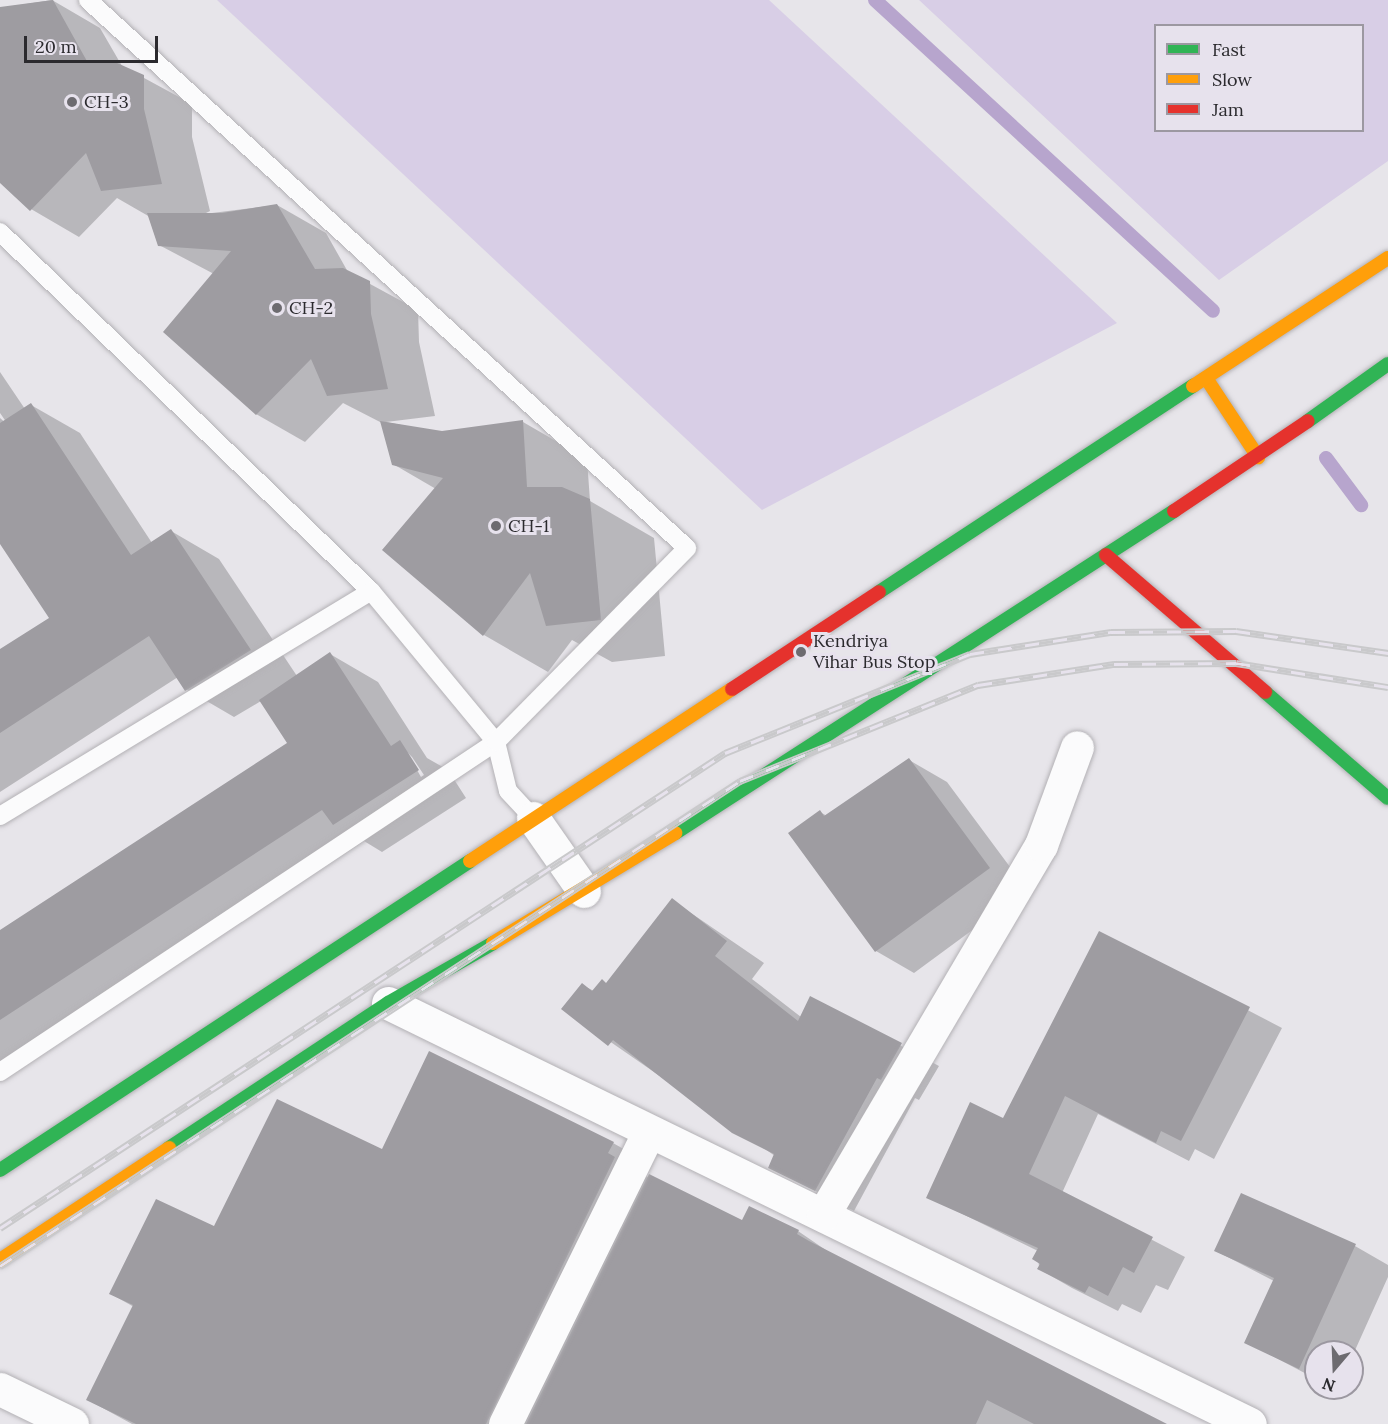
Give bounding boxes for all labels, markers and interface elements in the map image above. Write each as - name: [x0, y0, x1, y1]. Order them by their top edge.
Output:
- scale bar: [27, 24, 160, 62]
- legend: [1154, 24, 1364, 132]
- text: 20 m: [35, 35, 77, 58]
- text: Fast: [1212, 38, 1246, 61]
- text: Slow: [1212, 68, 1252, 91]
- place label: CH-3: [84, 91, 129, 113]
- marker: CH-3: [65, 95, 79, 109]
- text: Jam: [1212, 98, 1244, 121]
- place label: CH-2: [289, 297, 333, 319]
- marker: CH-2: [270, 301, 284, 315]
- place label: CH-1: [508, 515, 549, 537]
- marker: CH-1: [489, 519, 503, 533]
- place label: Kendriya Vihar Bus Stop: [813, 631, 935, 674]
- marker: Kendriya Vihar Bus Stop: [794, 645, 808, 659]
- north arrow: [1304, 1340, 1364, 1400]
- text: N: [1320, 1374, 1338, 1397]

